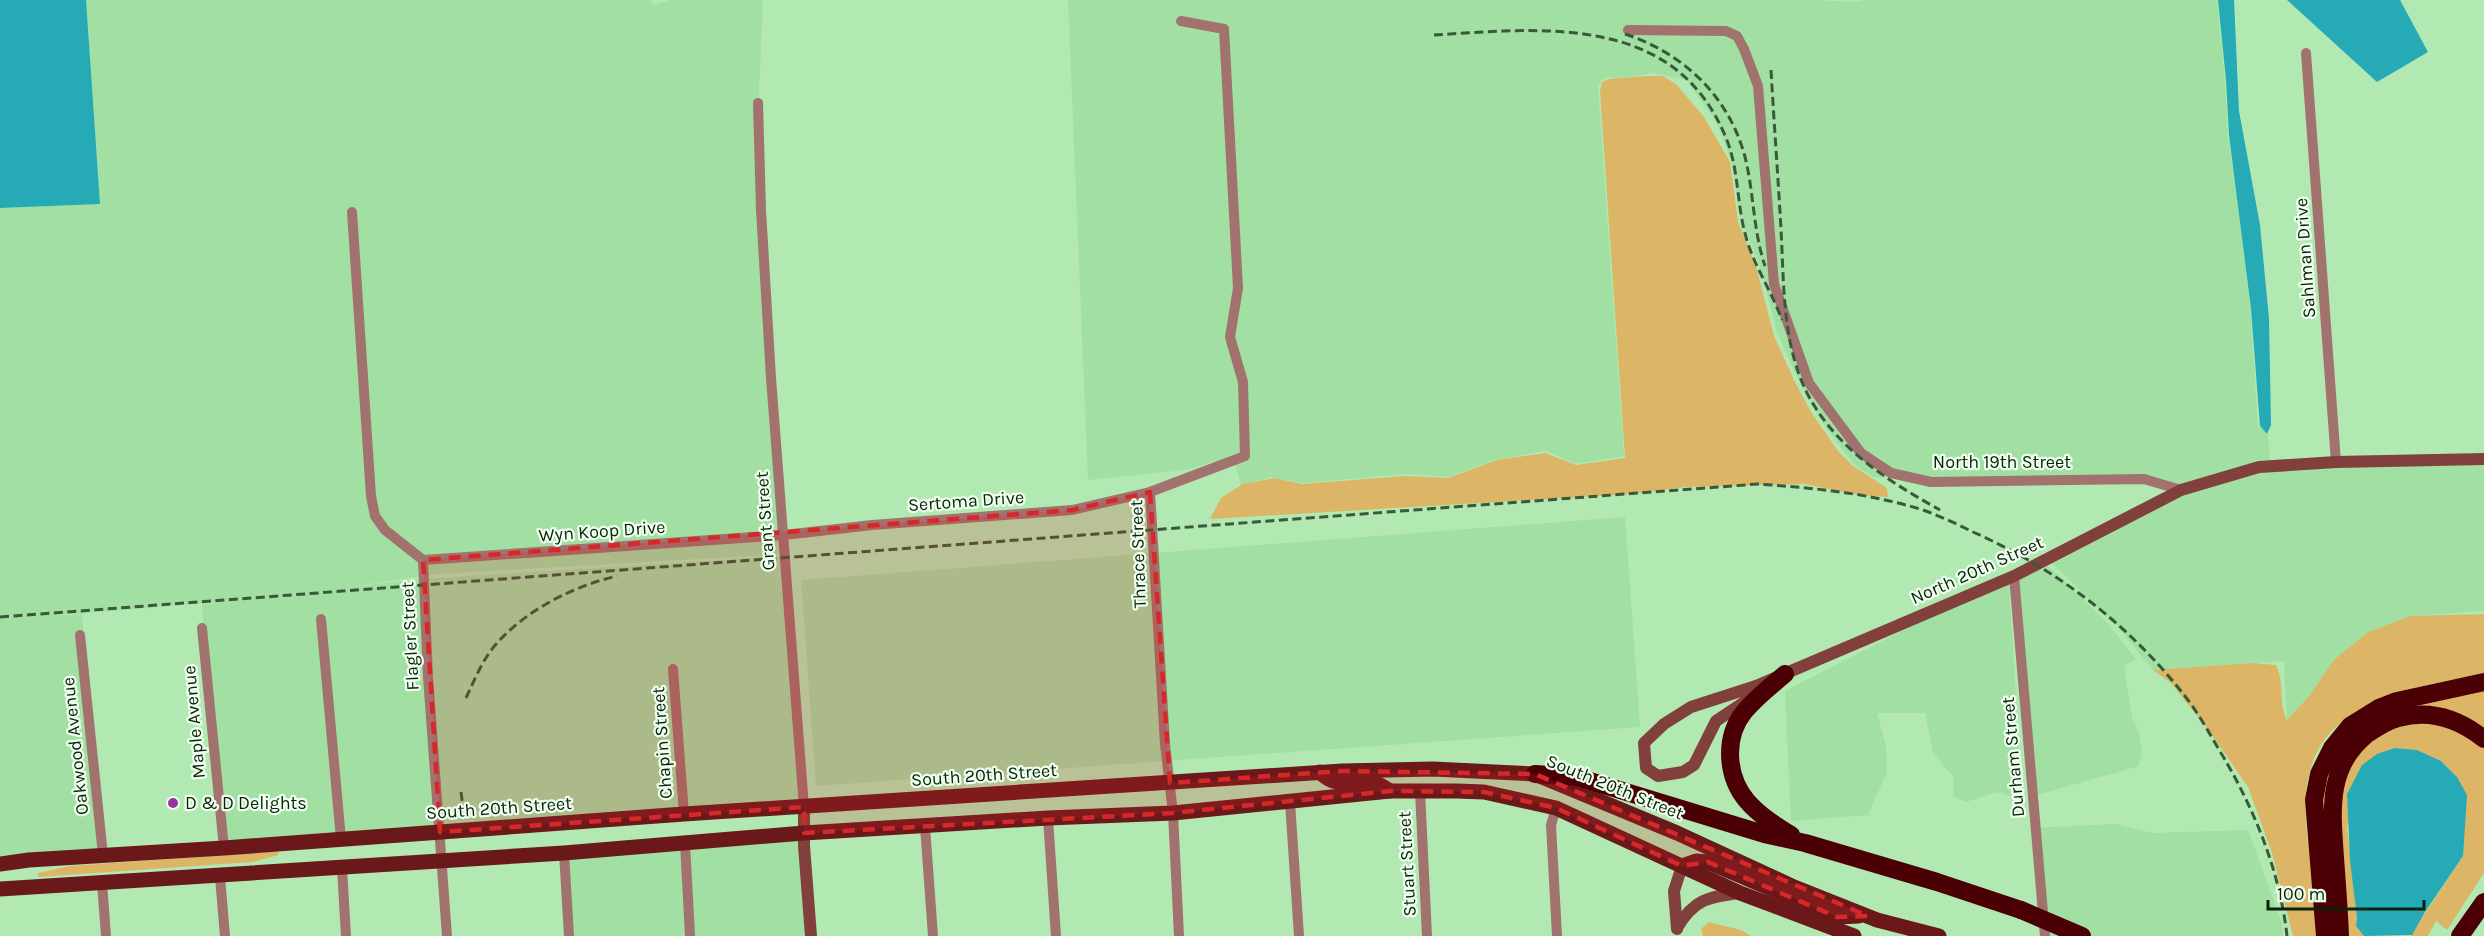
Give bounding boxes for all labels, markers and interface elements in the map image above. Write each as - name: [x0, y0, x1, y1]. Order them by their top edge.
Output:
- street label: Sahlman Drive: [2290, 197, 2320, 319]
- street label: North 19th Street: [1933, 451, 2071, 473]
- street label: Grant Street: [751, 470, 779, 571]
- street label: Sertoma Drive: [907, 486, 1025, 516]
- street label: Thrace Street: [1125, 499, 1151, 609]
- street label: Wyn Koop Drive: [538, 516, 666, 546]
- street label: North 20th Street: [1907, 531, 2047, 609]
- street label: Flagler Street: [396, 581, 424, 691]
- street label: Maple Avenue: [178, 665, 210, 779]
- street label: Oakwood Avenue: [57, 676, 93, 816]
- street label: Chapin Street: [647, 686, 677, 800]
- street label: Durham Street: [1997, 696, 2029, 818]
- street label: South 20th Street: [1543, 749, 1687, 825]
- street label: South 20th Street: [910, 759, 1058, 791]
- place label: D & D Delights: [185, 792, 307, 814]
- street label: South 20th Street: [425, 792, 573, 824]
- marker: D & D Delights: [166, 796, 180, 810]
- street label: Stuart Street: [1393, 811, 1421, 917]
- scale bar: [2268, 873, 2424, 911]
- text: 100 m: [2277, 883, 2325, 905]

